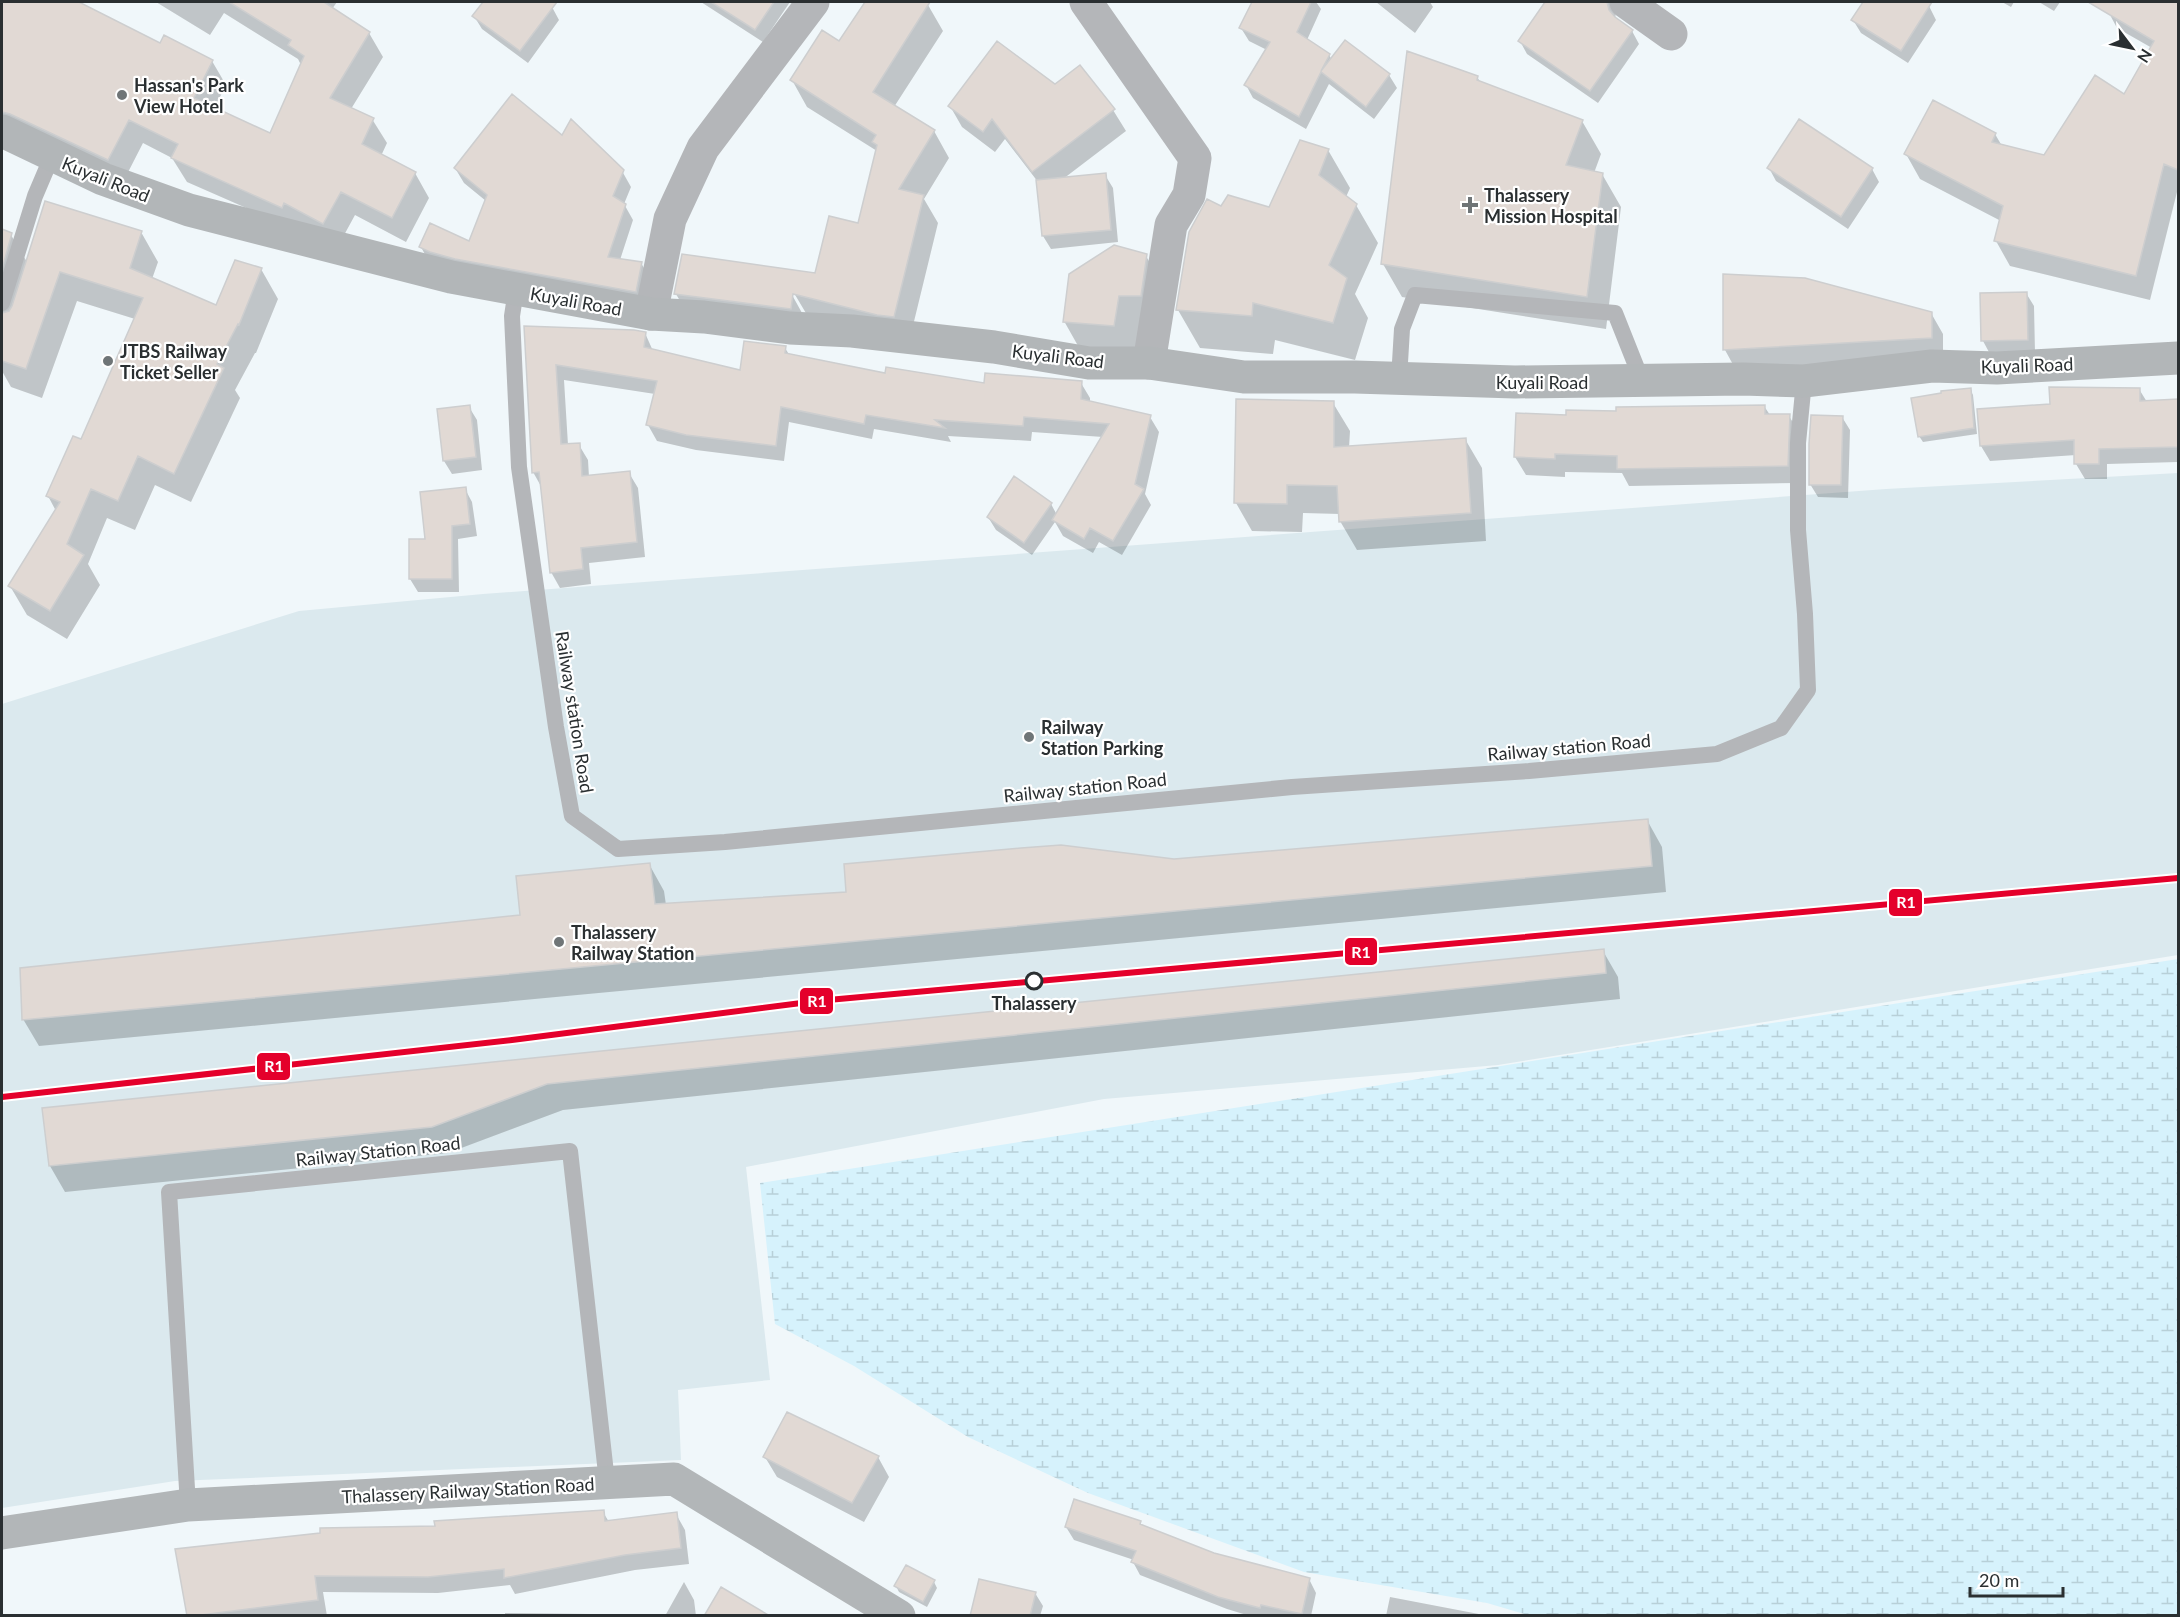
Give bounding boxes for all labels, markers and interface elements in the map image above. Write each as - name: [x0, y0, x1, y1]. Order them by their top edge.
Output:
- north arrow: [2102, 18, 2162, 78]
- text: N: [2134, 46, 2156, 66]
- place label: Hassan's Park View Hotel: [133, 74, 244, 117]
- marker: Hassan's Park View Hotel: [115, 88, 129, 102]
- street label: Kuyali Road: [59, 151, 153, 207]
- place label: Thalassery Mission Hospital: [1484, 184, 1618, 227]
- marker: Thalassery Mission Hospital: [1461, 196, 1479, 214]
- street label: Kuyali Road: [528, 282, 624, 320]
- street label: Kuyali Road: [1011, 339, 1105, 373]
- place label: JTBS Railway Ticket Seller: [120, 340, 227, 383]
- street label: Kuyali Road: [1980, 352, 2074, 378]
- marker: JTBS Railway Ticket Seller: [101, 354, 115, 368]
- street label: Kuyali Road: [1496, 371, 1588, 393]
- street label: Railway station Road: [551, 629, 599, 795]
- place label: Railway Station Parking: [1041, 716, 1164, 759]
- street label: Railway station Road: [1486, 729, 1652, 765]
- marker: Railway Station Parking: [1022, 730, 1036, 744]
- street label: Railway station Road: [1002, 767, 1168, 807]
- line badge: R1: [1888, 888, 1923, 917]
- text: R1: [1896, 892, 1916, 911]
- place label: Thalassery Railway Station: [571, 921, 695, 964]
- marker: Thalassery Railway Station: [552, 935, 566, 949]
- line badge: R1: [1344, 937, 1378, 966]
- text: R1: [1351, 942, 1371, 961]
- marker: Thalassery: [1025, 972, 1043, 990]
- line badge: R1: [799, 987, 834, 1015]
- text: R1: [807, 991, 827, 1010]
- place label: Thalassery: [991, 992, 1077, 1014]
- line badge: R1: [256, 1052, 291, 1081]
- text: R1: [264, 1056, 284, 1075]
- street label: Railway Station Road: [295, 1131, 461, 1171]
- street label: Thalassery Railway Station Road: [341, 1472, 595, 1508]
- scale bar: [1970, 1560, 2063, 1598]
- text: 20 m: [1979, 1569, 2019, 1591]

